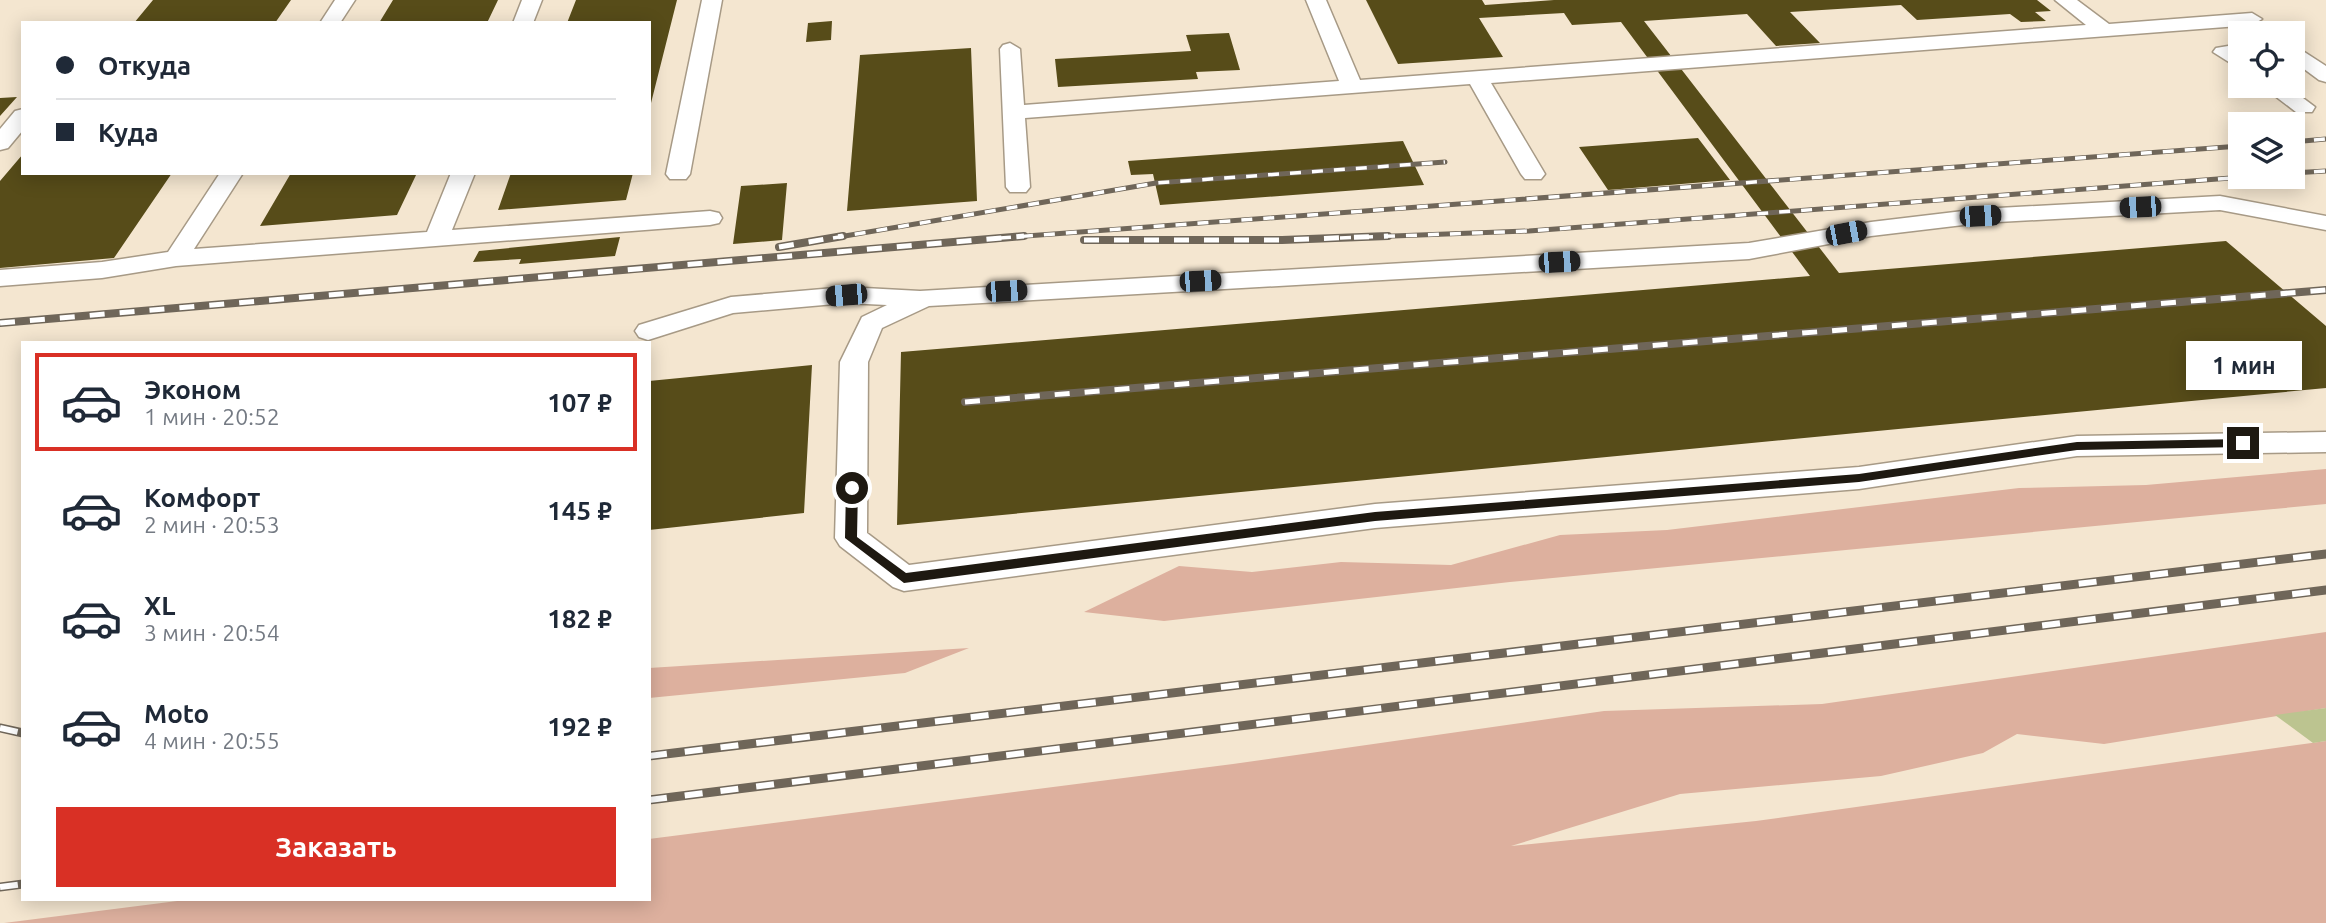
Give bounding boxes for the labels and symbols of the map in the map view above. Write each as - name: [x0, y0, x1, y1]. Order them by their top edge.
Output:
- car: [2119, 195, 2162, 219]
- car: [1959, 204, 2002, 228]
- car: [1824, 219, 1869, 247]
- car: [1538, 250, 1581, 274]
- car: [1179, 269, 1222, 293]
- car: [985, 279, 1028, 303]
- car: [825, 283, 868, 307]
- callout: 1 мин: [2185, 342, 2301, 390]
- route end: [2227, 427, 2259, 459]
- route start: [836, 472, 868, 504]

